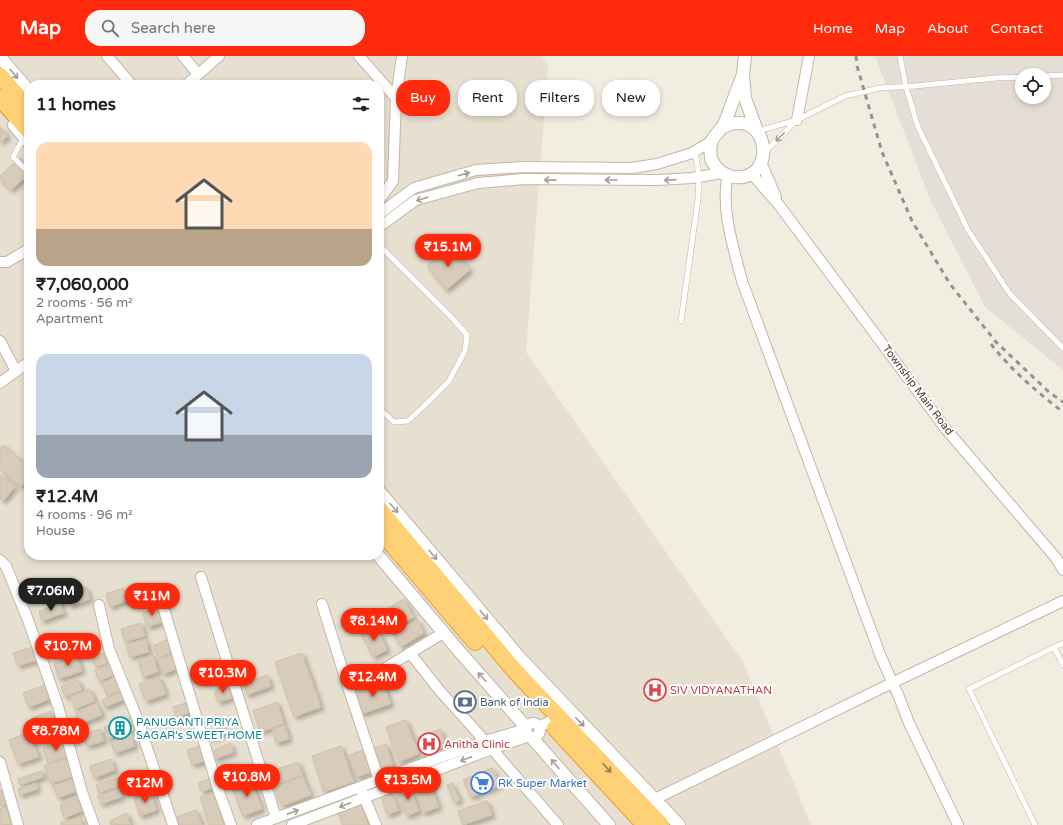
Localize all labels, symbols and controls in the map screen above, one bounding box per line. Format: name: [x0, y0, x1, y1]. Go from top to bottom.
search box: [85, 10, 365, 46]
text: Map: [20, 17, 61, 39]
icon: search: [99, 17, 121, 39]
text: Search here: [131, 19, 215, 37]
text: Home: [813, 20, 853, 37]
text: Map: [875, 20, 905, 37]
text: About: [927, 20, 969, 37]
text: Contact: [991, 20, 1043, 37]
map controls: [1015, 68, 1051, 104]
button: locate: [1015, 68, 1051, 104]
one-way arrow: [10, 69, 19, 79]
chip: Buy: [396, 80, 450, 116]
chip: Rent: [458, 80, 517, 116]
chip: Filters: [525, 80, 594, 116]
chip: New: [602, 80, 660, 116]
icon: filters: [350, 93, 372, 115]
text: 11 homes: [36, 94, 116, 115]
one-way arrow: [776, 132, 785, 142]
icon: home: [168, 168, 240, 240]
one-way arrow: [457, 170, 470, 177]
one-way arrow: [544, 176, 557, 184]
one-way arrow: [605, 176, 618, 184]
one-way arrow: [664, 176, 677, 183]
one-way arrow: [416, 196, 429, 203]
pin: ₹15.1M: [415, 234, 481, 268]
text: ₹15.1M: [424, 239, 472, 255]
text: ₹7,060,000: [36, 274, 129, 295]
text: 2 rooms · 56 m²: [36, 295, 133, 311]
text: Apartment: [36, 311, 103, 327]
street label: Township Main Road: [880, 342, 956, 438]
icon: home: [168, 380, 240, 452]
text: ₹12.4M: [36, 486, 98, 507]
one-way arrow: [389, 503, 398, 513]
text: 4 rooms · 96 m²: [36, 507, 133, 523]
text: House: [36, 523, 75, 539]
one-way arrow: [429, 549, 438, 560]
pin: ₹7.06M: [18, 578, 84, 612]
text: ₹7.06M: [27, 583, 75, 599]
pin: ₹11M: [128, 583, 176, 617]
text: ₹11M: [134, 588, 170, 604]
pin: ₹8.14M: [341, 608, 407, 642]
one-way arrow: [479, 609, 488, 620]
text: ₹8.14M: [350, 613, 398, 629]
pin: ₹10.7M: [35, 633, 101, 667]
text: ₹10.7M: [44, 638, 92, 654]
pin: ₹10.3M: [190, 660, 256, 694]
pin: ₹12.4M: [340, 664, 406, 698]
text: ₹10.3M: [199, 665, 247, 681]
text: ₹12.4M: [349, 669, 397, 685]
one-way arrow: [477, 672, 487, 682]
hospital icon: SIV VIDYANATHAN: [642, 677, 668, 703]
place label: SIV VIDYANATHAN: [670, 684, 772, 697]
bank icon: Bank of India: [452, 689, 478, 715]
place label: Bank of India: [480, 696, 549, 709]
building icon: PANUGANTI PRIYA SAGAR's SWEET HOME: [107, 715, 133, 741]
place label: PANUGANTI PRIYA SAGAR's SWEET HOME: [136, 716, 262, 742]
one-way arrow: [575, 717, 585, 727]
pin: ₹8.78M: [23, 718, 89, 752]
text: ₹8.78M: [32, 723, 80, 739]
hospital icon: Anitha Clinic: [416, 731, 442, 757]
place label: Anitha Clinic: [444, 738, 510, 751]
one-way arrow: [461, 755, 473, 763]
one-way arrow: [551, 759, 560, 770]
one-way arrow: [603, 763, 612, 773]
pin: ₹10.8M: [214, 764, 280, 798]
pin: ₹13.5M: [375, 767, 441, 801]
text: ₹10.8M: [223, 769, 271, 785]
pin: ₹12M: [121, 770, 169, 804]
supermarket icon: RK Super Market: [469, 770, 495, 796]
text: ₹13.5M: [384, 772, 432, 788]
text: ₹12M: [127, 775, 163, 791]
place label: RK Super Market: [498, 777, 587, 790]
one-way arrow: [339, 802, 351, 810]
one-way arrow: [287, 807, 299, 815]

